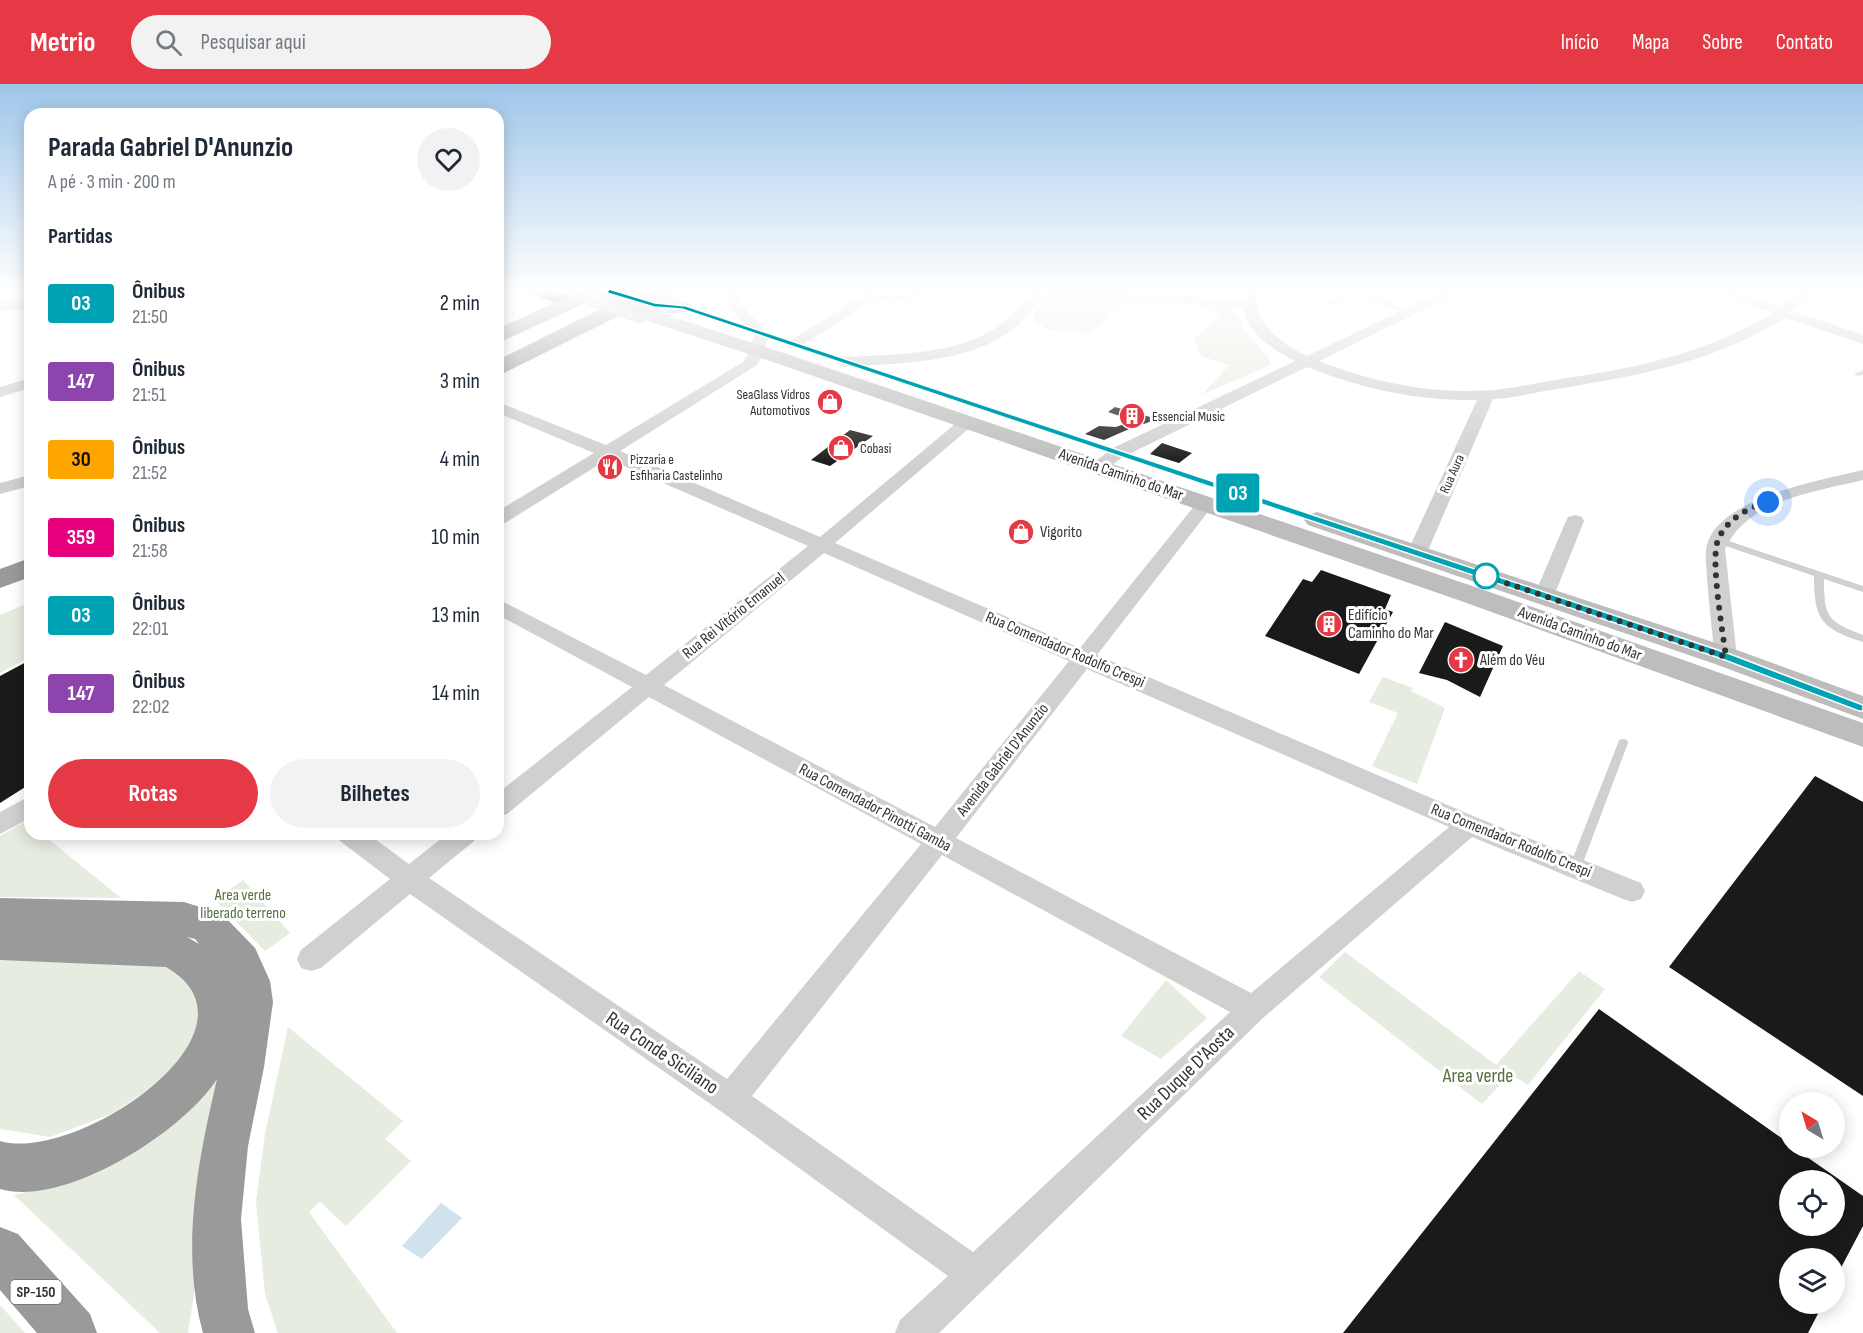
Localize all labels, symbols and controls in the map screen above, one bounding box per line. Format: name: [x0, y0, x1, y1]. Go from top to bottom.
search box: [131, 15, 551, 69]
text: Metrio: [30, 26, 95, 59]
icon: search: [152, 26, 185, 59]
text: Pesquisar aqui: [200, 29, 306, 56]
text: Início: [1561, 30, 1599, 55]
text: Mapa: [1632, 30, 1669, 55]
text: Sobre: [1702, 30, 1743, 55]
text: Contato: [1776, 30, 1833, 55]
button: heart: [417, 128, 480, 191]
text: Parada Gabriel D'Anunzio: [48, 131, 293, 164]
text: A pé · 3 min · 200 m: [48, 170, 176, 194]
text: Partidas: [48, 223, 113, 250]
text: Ônibus: [132, 278, 185, 305]
text: 2 min: [440, 290, 480, 317]
text: 03: [71, 291, 91, 316]
text: 21:50: [132, 305, 168, 329]
text: Ônibus: [132, 356, 185, 383]
text: 3 min: [440, 368, 480, 395]
text: 147: [67, 369, 95, 394]
text: 21:51: [132, 383, 166, 407]
place label: SeaGlass Vidros Automotivos: [736, 386, 810, 419]
shop icon: SeaGlass Vidros Automotivos: [815, 387, 845, 417]
building icon: Essencial Music: [1117, 401, 1147, 431]
place label: Essencial Music: [1152, 408, 1225, 425]
shop icon: Cobasi: [826, 433, 856, 463]
text: Ônibus: [132, 434, 185, 461]
place label: Cobasi: [860, 440, 891, 457]
street label: Avenida Caminho do Mar: [1055, 444, 1186, 505]
text: 4 min: [440, 446, 480, 473]
text: 30: [71, 447, 91, 472]
place label: Pizzaria e Esfiharia Castelinho: [630, 451, 723, 484]
restaurant icon: Pizzaria e Esfiharia Castelinho: [595, 452, 625, 482]
street label: Rua Aura: [1436, 452, 1468, 496]
text: 21:52: [132, 461, 167, 485]
line badge: 03: [1211, 474, 1265, 512]
text: 03: [1228, 481, 1248, 506]
your location: [1753, 487, 1783, 517]
text: Ônibus: [132, 512, 185, 539]
shop icon: Vigorito: [1006, 517, 1036, 547]
place label: Vigorito: [1040, 523, 1082, 542]
text: 10 min: [431, 524, 480, 551]
text: 359: [67, 525, 95, 550]
text: 21:58: [132, 539, 168, 563]
unlabelled marker: [1473, 563, 1499, 589]
street label: Rua Rei Vitório Emanuel: [679, 569, 789, 663]
text: Ônibus: [132, 590, 185, 617]
text: 13 min: [432, 602, 480, 629]
street label: Avenida Caminho do Mar: [1515, 602, 1645, 665]
text: 03: [71, 603, 91, 628]
place label: Edifício Caminho do Mar: [1348, 606, 1434, 643]
street label: Rua Comendador Rodolfo Crespi: [982, 608, 1148, 692]
building icon: Edifício Caminho do Mar: [1314, 609, 1344, 639]
text: 22:01: [132, 617, 168, 641]
church icon: Além do Véu: [1446, 645, 1476, 675]
place label: Além do Véu: [1479, 651, 1545, 670]
text: Ônibus: [132, 668, 185, 695]
text: 14 min: [432, 680, 480, 707]
text: 147: [67, 681, 95, 706]
text: 22:02: [132, 695, 169, 719]
street label: Avenida Gabriel D'Anunzio: [952, 700, 1053, 821]
button: Rotas: [48, 759, 258, 828]
button: Bilhetes: [270, 759, 480, 828]
street label: Rua Comendador Pinotti Gamba: [796, 760, 954, 856]
street label: Rua Comendador Rodolfo Crespi: [1428, 800, 1594, 882]
park label: Area verde liberado terreno: [200, 886, 286, 923]
street label: Rua Conde Siciliano: [601, 1006, 723, 1100]
street label: Rua Duque D'Aosta: [1132, 1021, 1240, 1125]
park label: Area verde: [1442, 1064, 1513, 1088]
north arrow: [1779, 1092, 1845, 1158]
map controls: [1779, 1092, 1845, 1314]
button: locate: [1779, 1170, 1845, 1236]
button: layers: [1779, 1248, 1845, 1314]
road number: SP-150: [10, 1280, 62, 1304]

